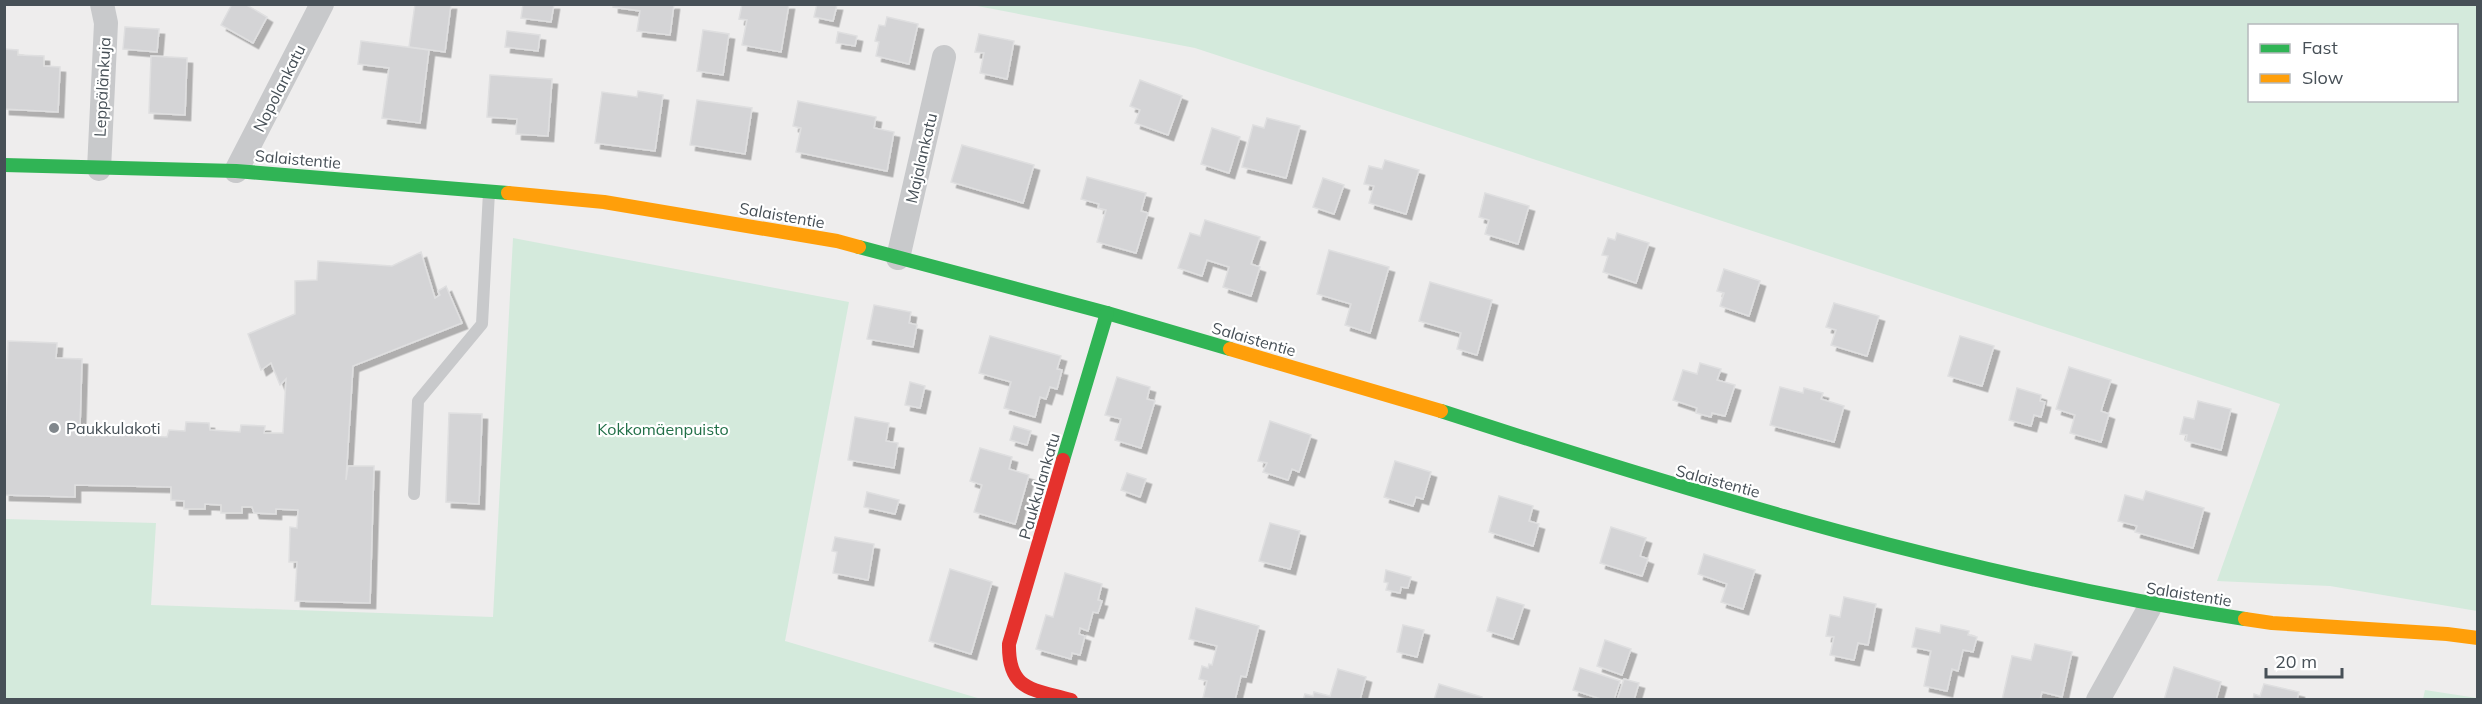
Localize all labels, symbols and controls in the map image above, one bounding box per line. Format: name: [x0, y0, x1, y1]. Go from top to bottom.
legend: [2248, 24, 2458, 102]
text: Fast: [2302, 36, 2338, 59]
street label: Leppälänkuja: [89, 37, 115, 137]
street label: Nopolankatu: [248, 41, 310, 135]
text: Slow: [2302, 66, 2344, 89]
street label: Majalankatu: [901, 111, 941, 205]
street label: Salaistentie: [254, 145, 342, 173]
street label: Salaistentie: [738, 198, 826, 232]
street label: Salaistentie: [1210, 317, 1298, 361]
place label: Paukkulakoti: [66, 418, 161, 438]
park label: Kokkomäenpuisto: [597, 419, 729, 439]
marker: Paukkulakoti: [47, 421, 61, 435]
street label: Paukkulankatu: [1014, 430, 1064, 542]
street label: Salaistentie: [1674, 460, 1762, 502]
street label: Salaistentie: [2145, 577, 2233, 611]
scale bar: [2266, 641, 2342, 679]
text: 20 m: [2275, 650, 2317, 673]

